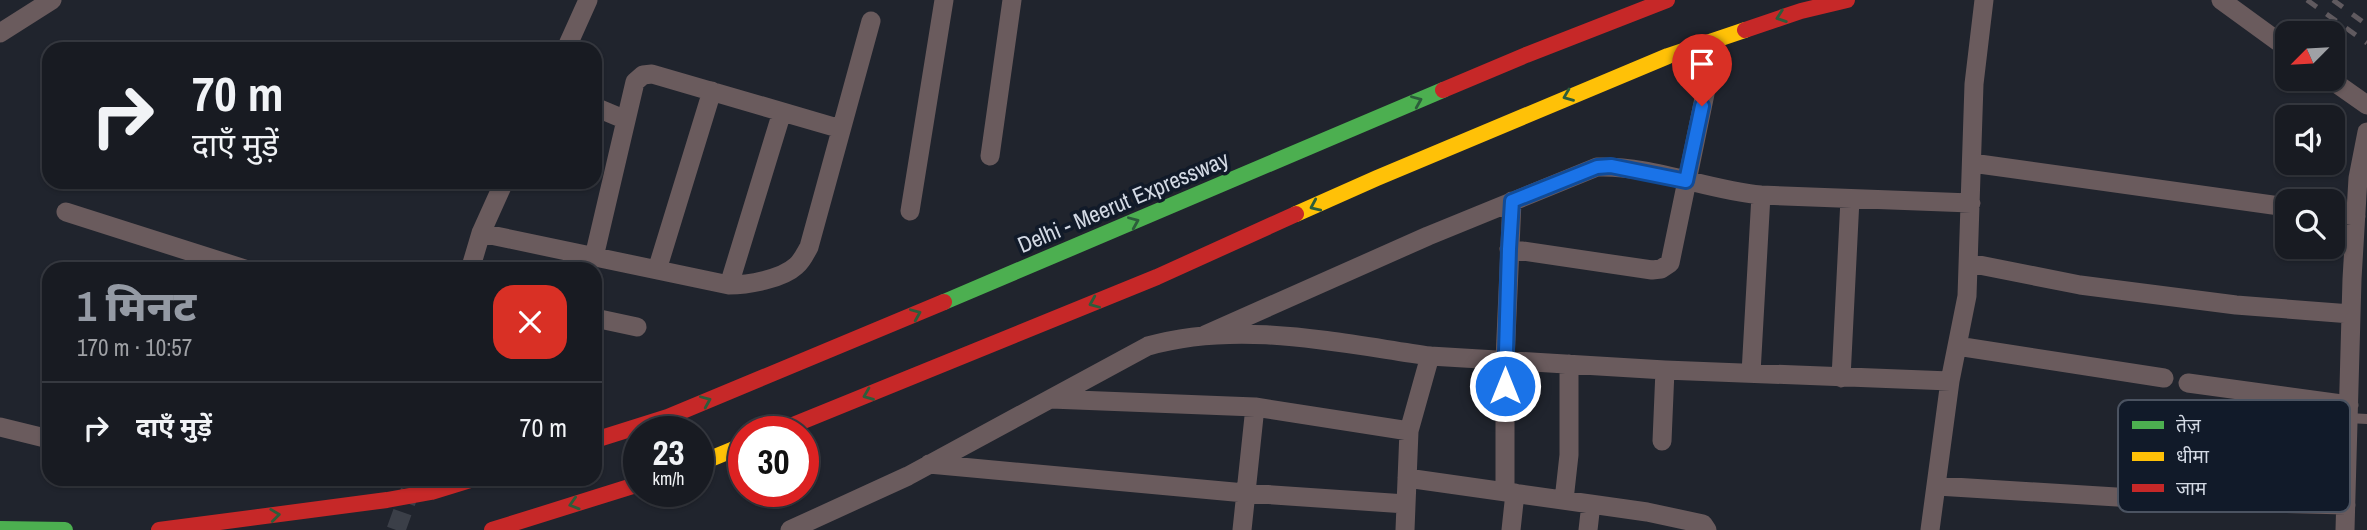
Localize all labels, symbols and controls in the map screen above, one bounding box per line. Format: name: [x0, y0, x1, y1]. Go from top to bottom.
one-way arrow: [1776, 9, 1788, 23]
north arrow: [2275, 21, 2345, 91]
map controls: [2275, 21, 2345, 259]
pin: [1672, 34, 1732, 106]
icon: arrive: [1683, 45, 1721, 83]
text: 70 m: [192, 60, 284, 126]
icon: right: [77, 70, 168, 161]
one-way arrow: [1563, 88, 1575, 102]
one-way arrow: [1410, 95, 1423, 109]
button: sound: [2275, 105, 2345, 175]
text: दाएँ मुड़ें: [192, 123, 279, 166]
street label: Delhi - Meerut Expressway: [1013, 143, 1234, 260]
button: search: [2275, 189, 2345, 259]
one-way arrow: [1309, 198, 1322, 212]
one-way arrow: [1127, 216, 1139, 230]
text: 1 मिनट: [77, 278, 196, 334]
button: close: [493, 285, 567, 359]
one-way arrow: [1089, 295, 1102, 309]
one-way arrow: [909, 308, 921, 322]
text: 170 m · 10:57: [77, 332, 192, 363]
position arrow: [1468, 349, 1542, 423]
one-way arrow: [863, 387, 876, 401]
one-way arrow: [698, 395, 711, 409]
legend: [2118, 400, 2350, 512]
icon: right: [77, 409, 115, 447]
text: दाएँ मुड़ें: [136, 409, 212, 444]
text: 70 m: [520, 410, 567, 445]
text: तेज़: [2176, 412, 2202, 438]
speed limit sign: 30: [728, 416, 819, 507]
text: 23: [653, 429, 684, 476]
text: धीमा: [2176, 443, 2210, 469]
text: km/h: [653, 466, 685, 491]
text: जाम: [2176, 475, 2207, 501]
one-way arrow: [568, 496, 580, 511]
one-way arrow: [270, 507, 281, 522]

